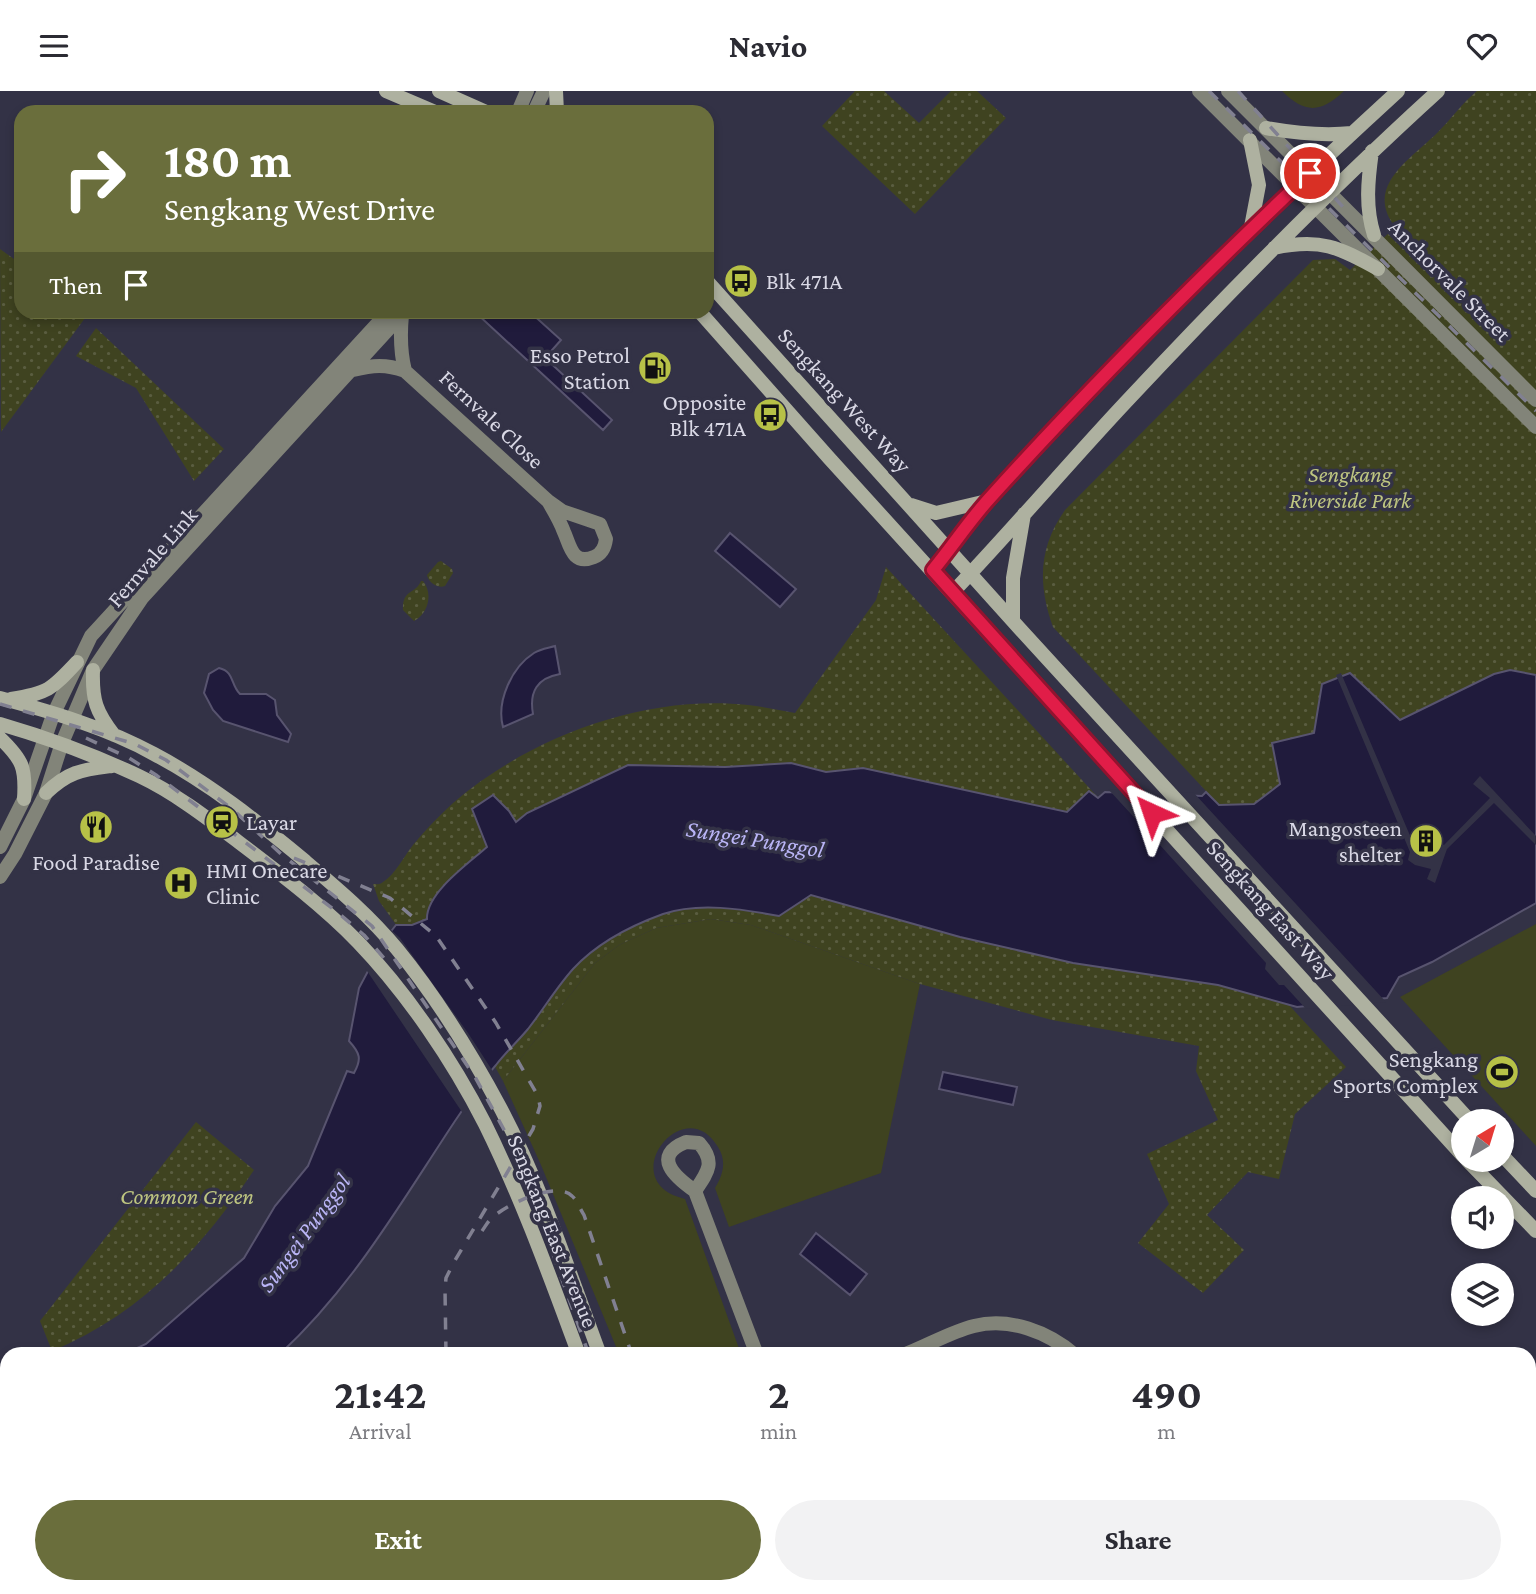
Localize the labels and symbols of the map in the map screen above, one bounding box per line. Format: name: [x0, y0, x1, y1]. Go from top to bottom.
pin: [1280, 143, 1340, 203]
street label: Anchorvale Street: [1383, 213, 1517, 347]
bus stop icon: Blk 471A: [722, 262, 760, 300]
place label: Blk 471A: [766, 268, 843, 294]
street label: Sengkang West Way: [773, 322, 917, 478]
place label: Esso Petrol Station: [530, 342, 630, 394]
fuel station icon: Esso Petrol Station: [636, 349, 674, 387]
street label: Fernvale Close: [434, 364, 550, 474]
place label: Opposite Blk 471A: [662, 389, 747, 441]
bus stop icon: Opposite Blk 471A: [751, 396, 789, 434]
park label: Sengkang Riverside Park: [1289, 461, 1412, 513]
street label: Fernvale Link: [102, 502, 202, 612]
position arrow: [1115, 776, 1189, 850]
station icon: Layar: [203, 803, 241, 841]
restaurant icon: Food Paradise: [77, 808, 115, 846]
place label: Layar: [246, 809, 297, 835]
water label: Sungei Punggol: [684, 814, 827, 863]
place label: Mangosteen shelter: [1288, 815, 1402, 867]
building icon: Mangosteen shelter: [1407, 822, 1445, 860]
street label: Sengkang East Way: [1201, 835, 1341, 985]
place label: Food Paradise: [32, 849, 160, 875]
place label: HMI Onecare Clinic: [206, 857, 327, 909]
hospital icon: HMI Onecare Clinic: [162, 864, 200, 902]
place label: Sengkang Sports Complex: [1333, 1046, 1478, 1098]
sports icon: Sengkang Sports Complex: [1483, 1053, 1521, 1091]
north arrow: [1451, 1109, 1514, 1173]
street label: Sengkang East Avenue: [502, 1131, 604, 1331]
water label: Sungei Punggol: [252, 1167, 356, 1297]
park label: Common Green: [120, 1183, 254, 1209]

